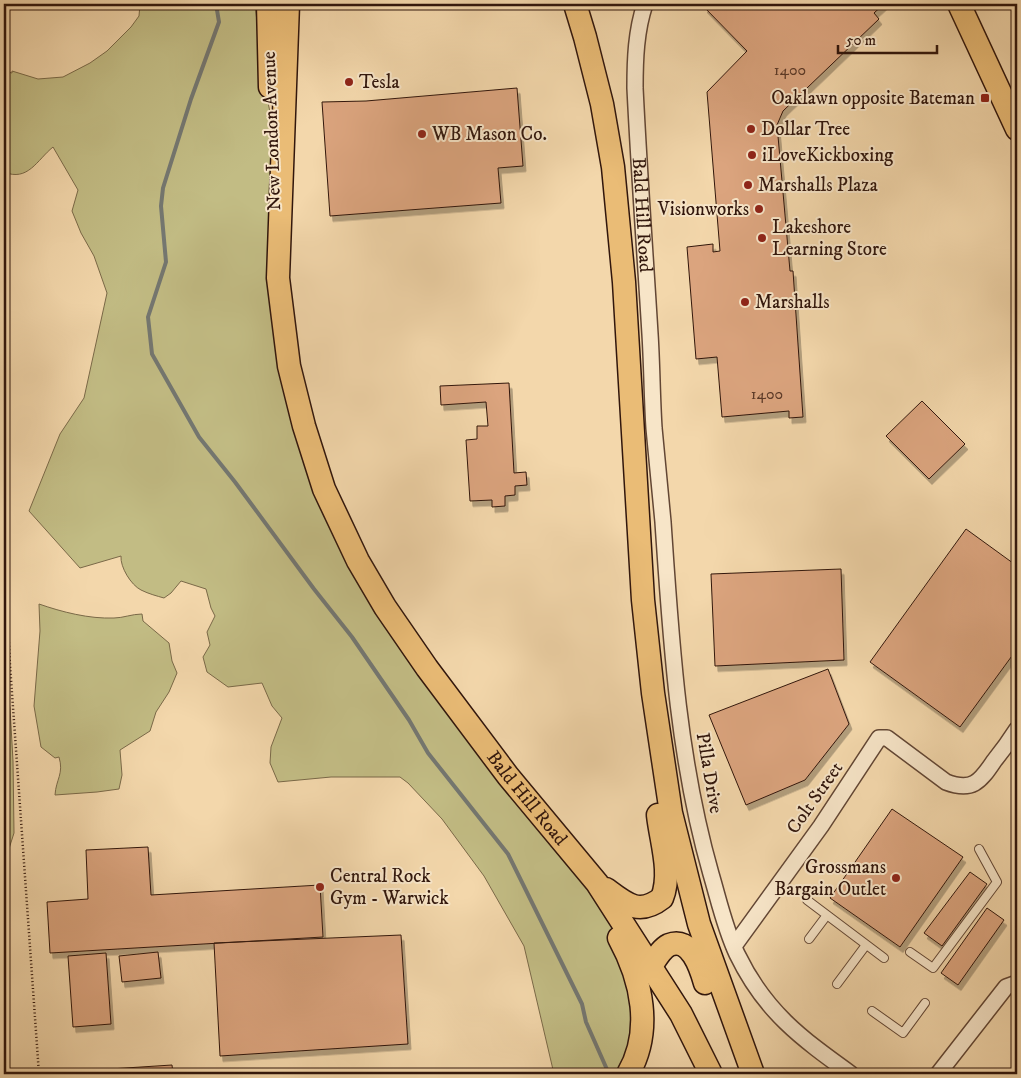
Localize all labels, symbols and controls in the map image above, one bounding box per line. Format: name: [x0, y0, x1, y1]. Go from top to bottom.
scale bar: [838, 22, 937, 54]
text: 50 m: [846, 31, 876, 50]
street label: New London Avenue: [258, 51, 286, 211]
house number: 1400: [774, 60, 806, 80]
place label: Tesla: [359, 71, 399, 94]
marker: Tesla: [343, 76, 355, 88]
place label: Oaklawn opposite Bateman: [771, 87, 975, 110]
marker: Oaklawn opposite Bateman: [979, 92, 991, 104]
place label: Dollar Tree: [761, 118, 850, 141]
place label: WB Mason Co.: [431, 123, 547, 146]
marker: Dollar Tree: [745, 123, 757, 135]
marker: WB Mason Co.: [416, 128, 428, 140]
place label: iLoveKickboxing: [762, 144, 894, 167]
marker: iLoveKickboxing: [746, 149, 758, 161]
street label: Bald Hill Road: [627, 157, 658, 274]
place label: Marshalls Plaza: [758, 174, 878, 197]
marker: Marshalls Plaza: [742, 179, 754, 191]
place label: Visionworks: [657, 198, 749, 221]
marker: Visionworks: [753, 203, 765, 215]
place label: Lakeshore Learning Store: [772, 216, 887, 261]
marker: Lakeshore Learning Store: [756, 232, 768, 244]
place label: Marshalls: [755, 291, 830, 314]
marker: Marshalls: [739, 296, 751, 308]
house number: 1400: [751, 384, 783, 404]
street label: Pilla Drive: [691, 731, 727, 815]
street label: Bald Hill Road: [482, 746, 573, 850]
street label: Colt Street: [782, 758, 848, 838]
place label: Grossmans Bargain Outlet: [774, 856, 886, 901]
place label: Central Rock Gym - Warwick: [330, 865, 449, 910]
marker: Grossmans Bargain Outlet: [890, 872, 902, 884]
marker: Central Rock Gym - Warwick: [314, 881, 326, 893]

